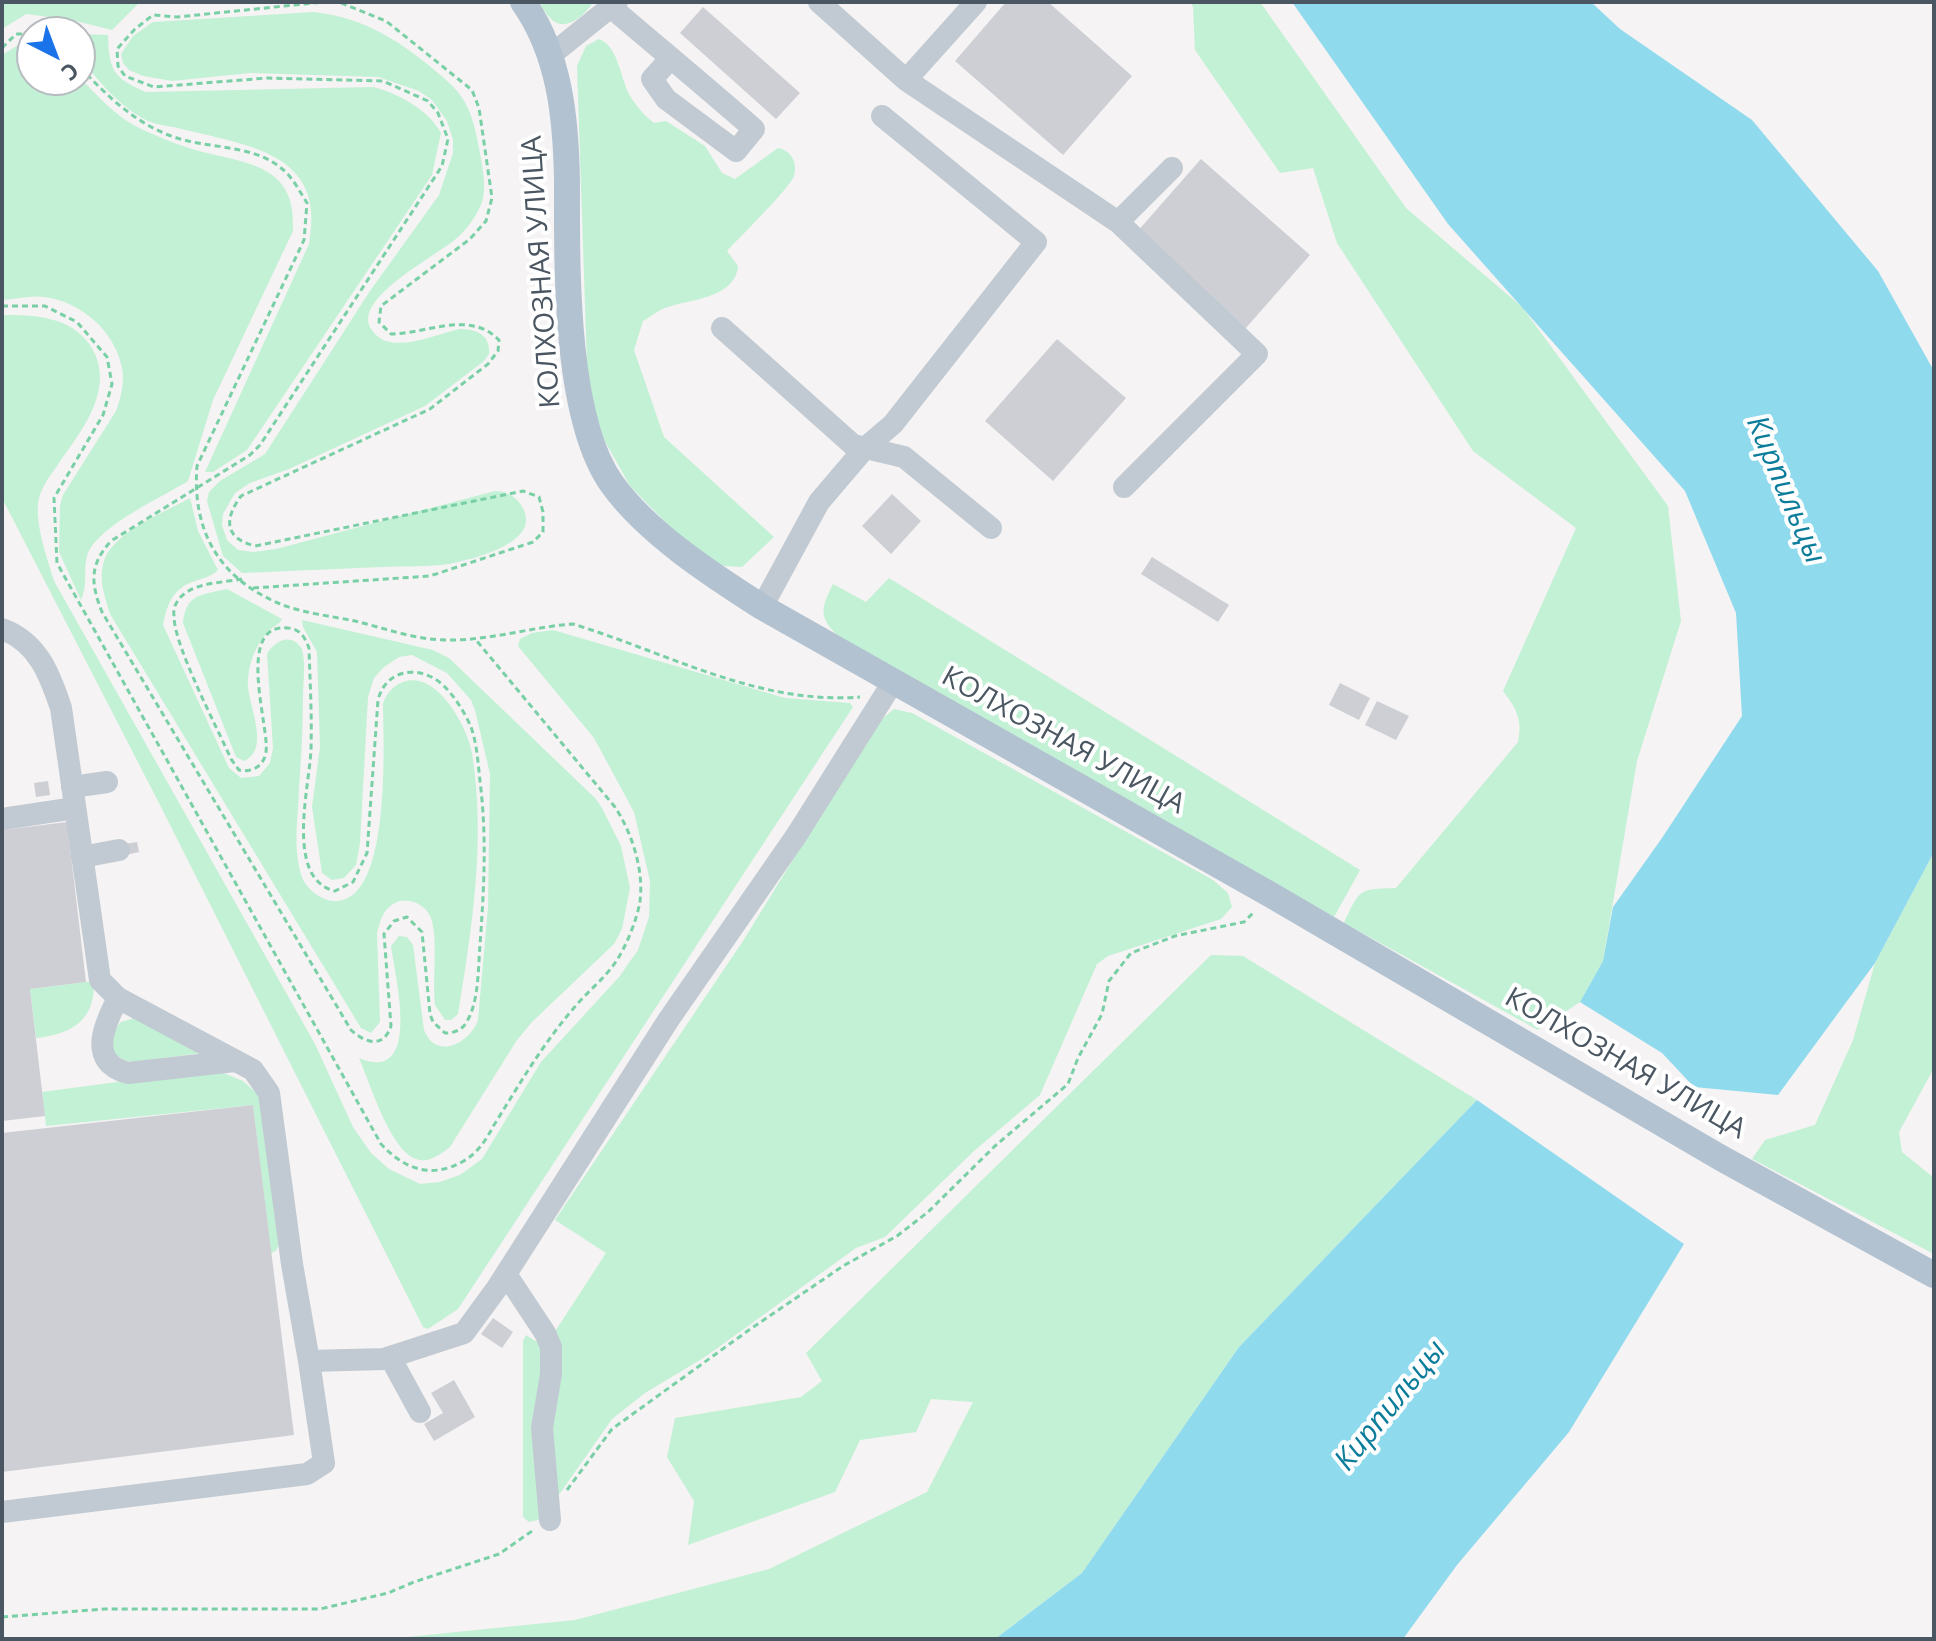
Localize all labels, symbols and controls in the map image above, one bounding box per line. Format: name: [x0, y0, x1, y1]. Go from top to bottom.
north arrow: [16, 16, 96, 96]
text: С: [55, 57, 86, 88]
street label: КОЛХОЗНАЯ УЛИЦА: [516, 135, 568, 409]
water label: Кирпильцы: [1738, 411, 1832, 569]
street label: КОЛХОЗНАЯ УЛИЦА: [936, 660, 1190, 822]
street label: КОЛХОЗНАЯ УЛИЦА: [1498, 981, 1752, 1147]
water label: Кирпильцы: [1328, 1334, 1454, 1478]

